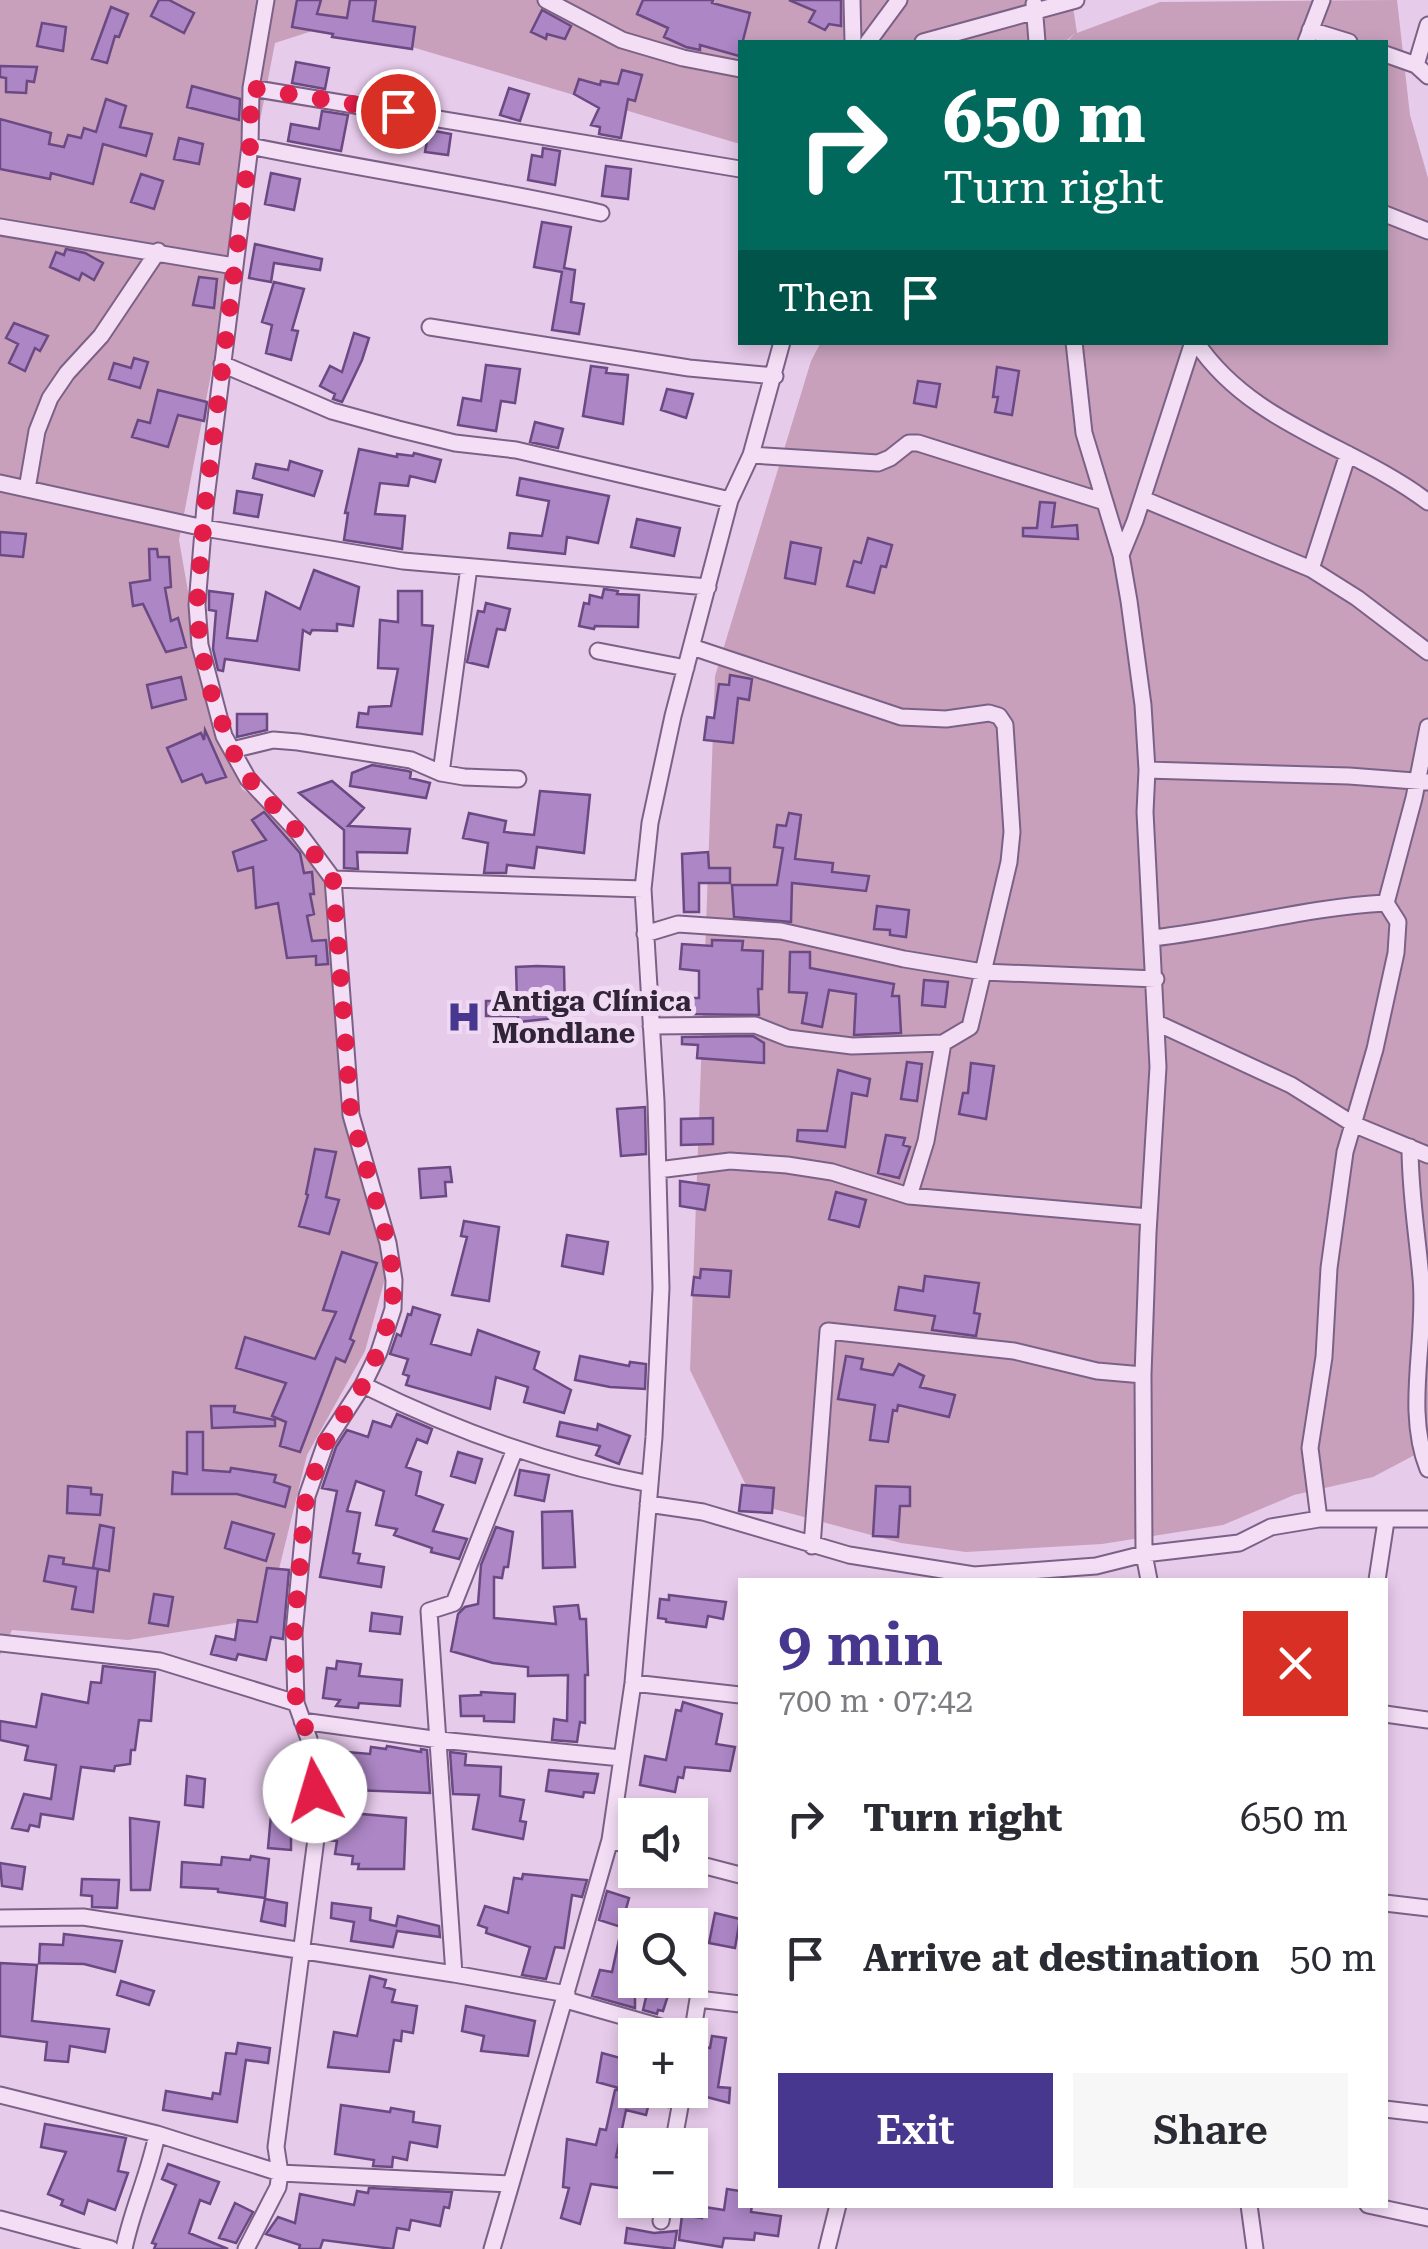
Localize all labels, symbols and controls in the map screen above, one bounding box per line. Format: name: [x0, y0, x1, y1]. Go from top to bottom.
pin: [356, 69, 441, 154]
text: 650 m: [943, 77, 1146, 159]
icon: right: [778, 80, 908, 210]
icon: arrive: [371, 84, 426, 139]
text: Turn right: [943, 161, 1164, 214]
icon: arrive: [893, 270, 948, 325]
text: Then: [778, 276, 873, 320]
place label: Antiga Clínica Mondlane: [492, 985, 692, 1050]
hospital icon: Antiga Clínica Mondlane: [445, 998, 483, 1036]
text: 9 min: [778, 1609, 943, 1680]
button: close: [1243, 1611, 1348, 1716]
text: 700 m · 07:42: [778, 1682, 973, 1720]
position arrow: [263, 1739, 367, 1843]
icon: right: [778, 1791, 833, 1846]
text: Turn right: [863, 1796, 1062, 1840]
text: 650 m: [1240, 1796, 1348, 1840]
map controls: [618, 1798, 708, 2218]
button: sound: [618, 1798, 708, 1888]
button: search: [618, 1908, 708, 1998]
icon: arrive: [778, 1931, 833, 1986]
text: Arrive at destination: [863, 1936, 1259, 1980]
text: 50 m: [1289, 1936, 1376, 1980]
button: +: [618, 2018, 708, 2108]
button: Exit: [778, 2073, 1053, 2188]
button: Share: [1073, 2073, 1348, 2188]
button: −: [618, 2128, 708, 2218]

